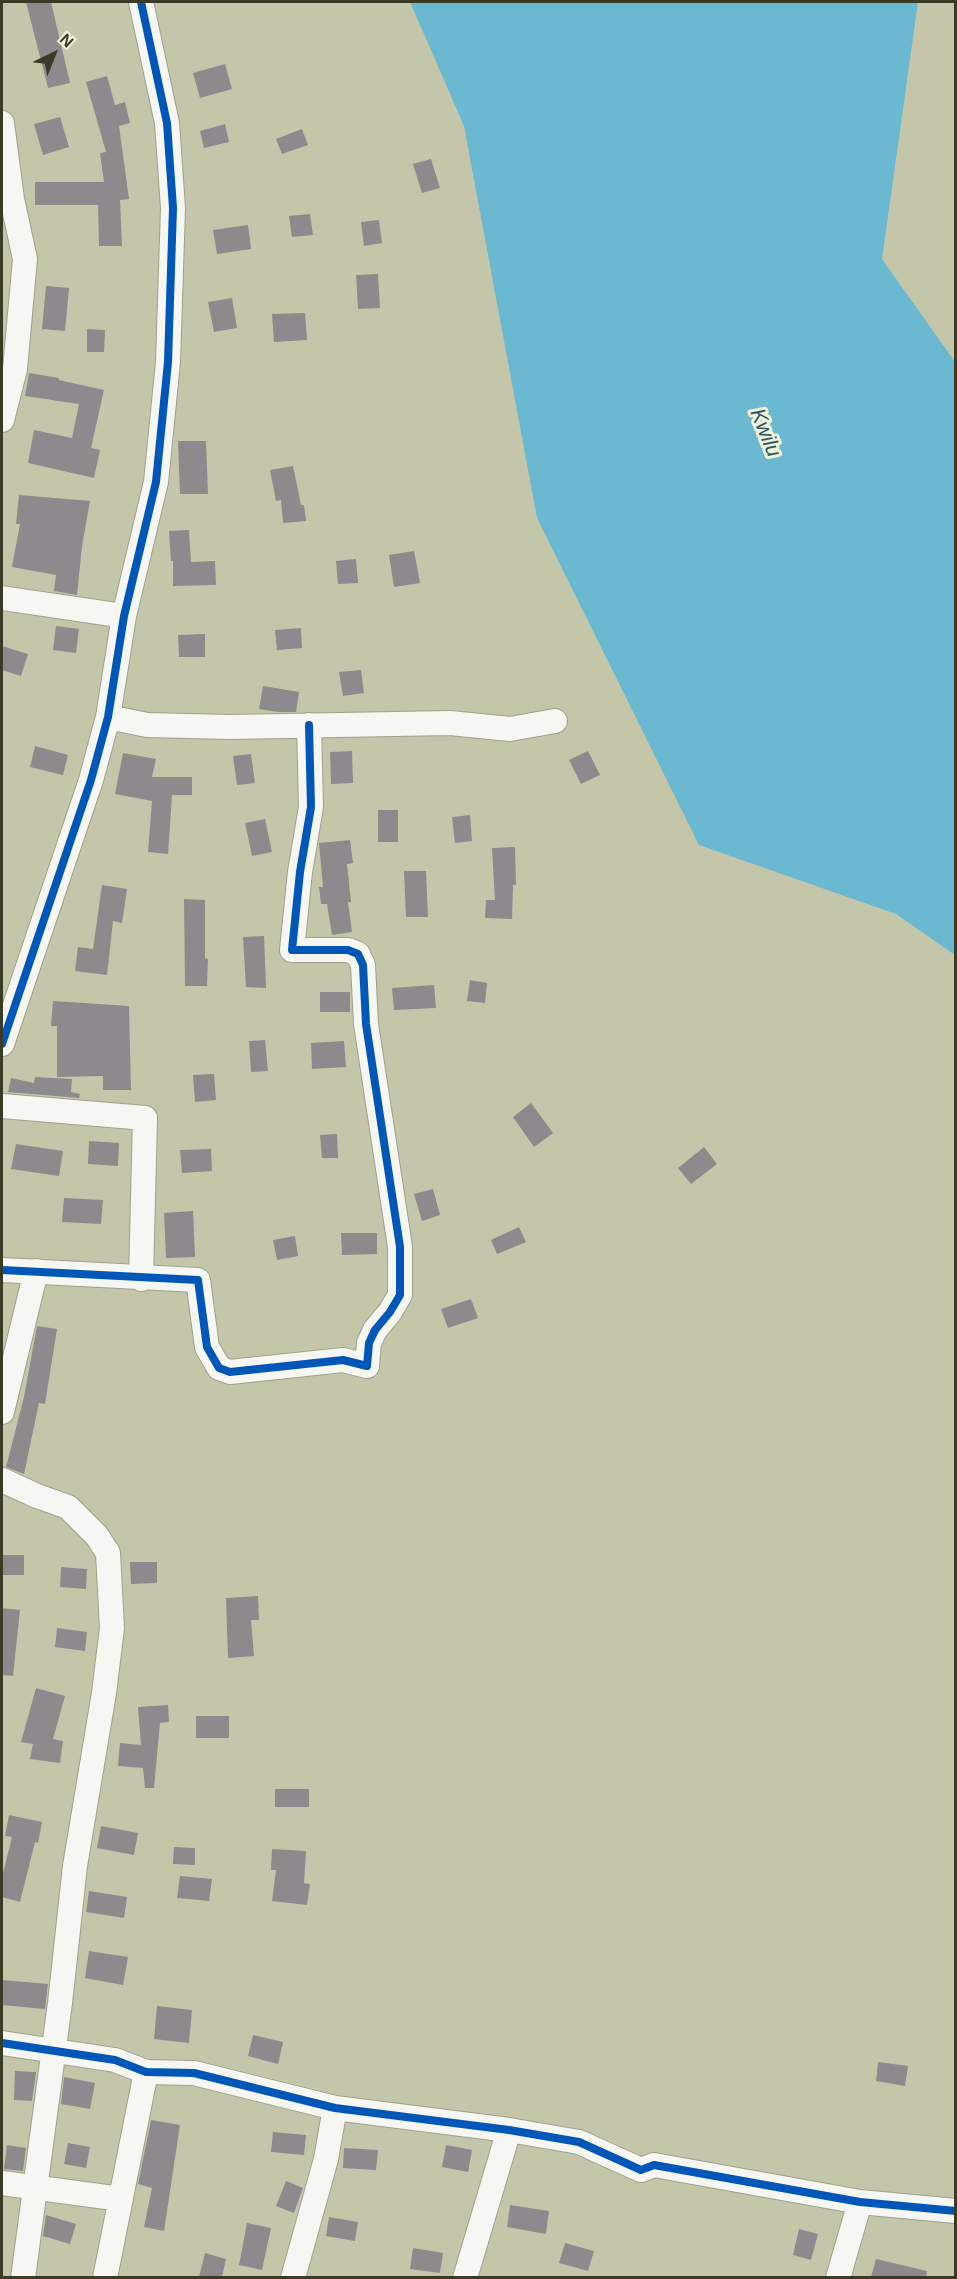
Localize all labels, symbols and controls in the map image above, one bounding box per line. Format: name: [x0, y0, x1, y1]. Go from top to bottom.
north arrow: [24, 24, 84, 84]
text: N: [57, 30, 77, 51]
water label: Kwilu: [744, 405, 786, 461]

